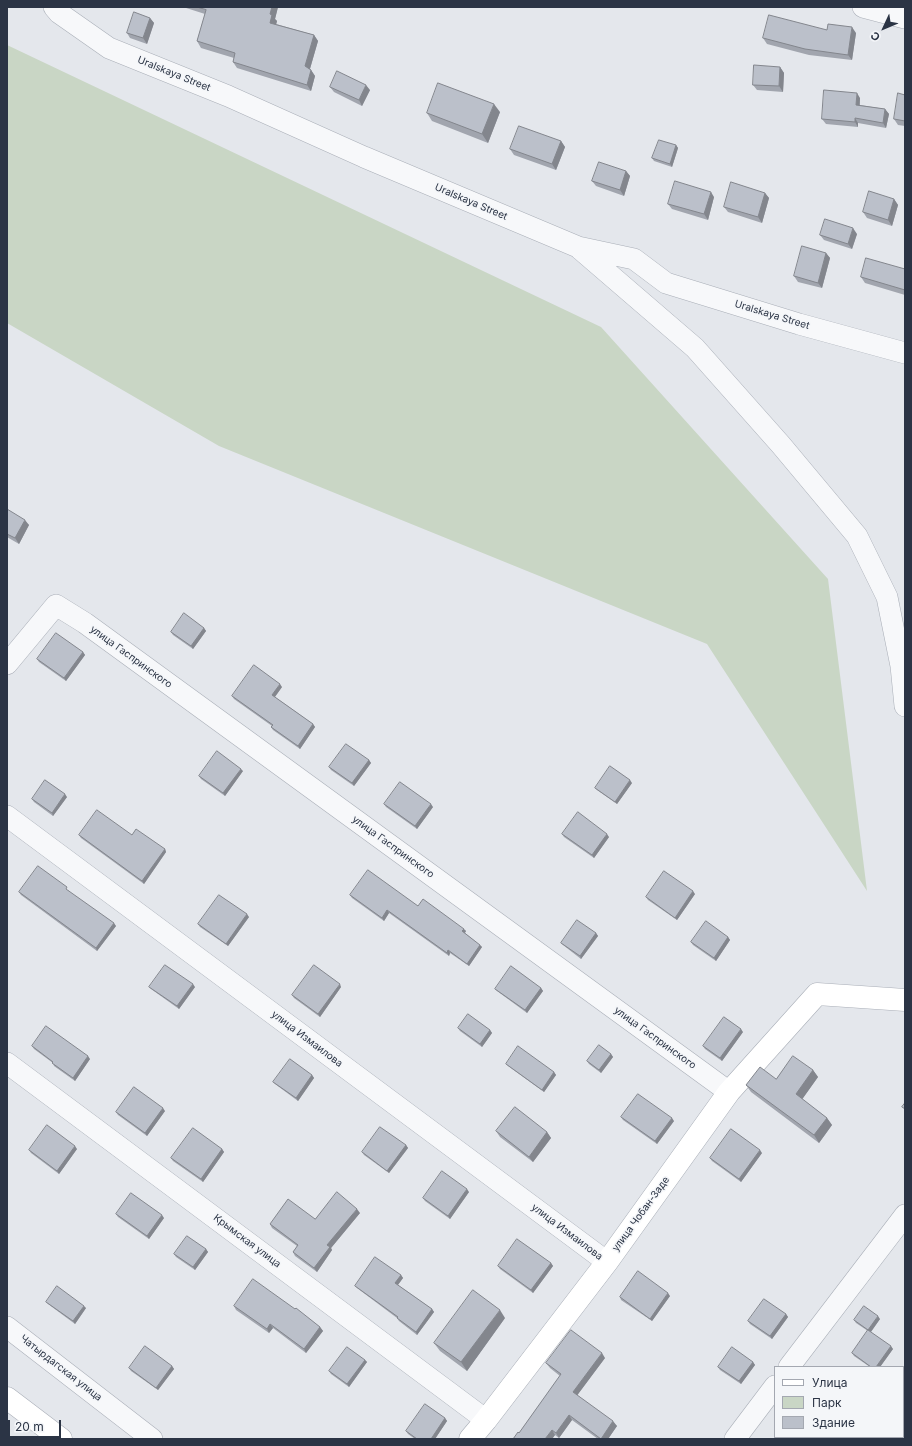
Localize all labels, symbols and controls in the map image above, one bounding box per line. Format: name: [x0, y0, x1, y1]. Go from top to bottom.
north arrow: [864, 8, 904, 48]
text: С: [868, 29, 883, 44]
street label: Uralskaya Street: [136, 54, 212, 94]
street label: Uralskaya Street: [433, 181, 509, 223]
street label: Uralskaya Street: [733, 298, 811, 332]
street label: улица Гаспринского: [88, 623, 174, 691]
street label: улица Гаспринского: [350, 813, 436, 881]
street label: улица Гаспринского: [612, 1004, 698, 1072]
street label: улица Измаилова: [269, 1008, 345, 1070]
street label: улица Чобан-Заде: [610, 1174, 672, 1254]
street label: улица Измаилова: [529, 1201, 605, 1263]
street label: Крымская улица: [211, 1212, 283, 1270]
street label: Чатырдагская улица: [18, 1332, 104, 1404]
legend: [774, 1366, 904, 1438]
text: Улица: [812, 1375, 847, 1390]
text: Парк: [812, 1395, 842, 1410]
scale bar: [10, 1412, 63, 1438]
text: Здание: [812, 1415, 855, 1430]
text: 20 m: [15, 1419, 44, 1434]

